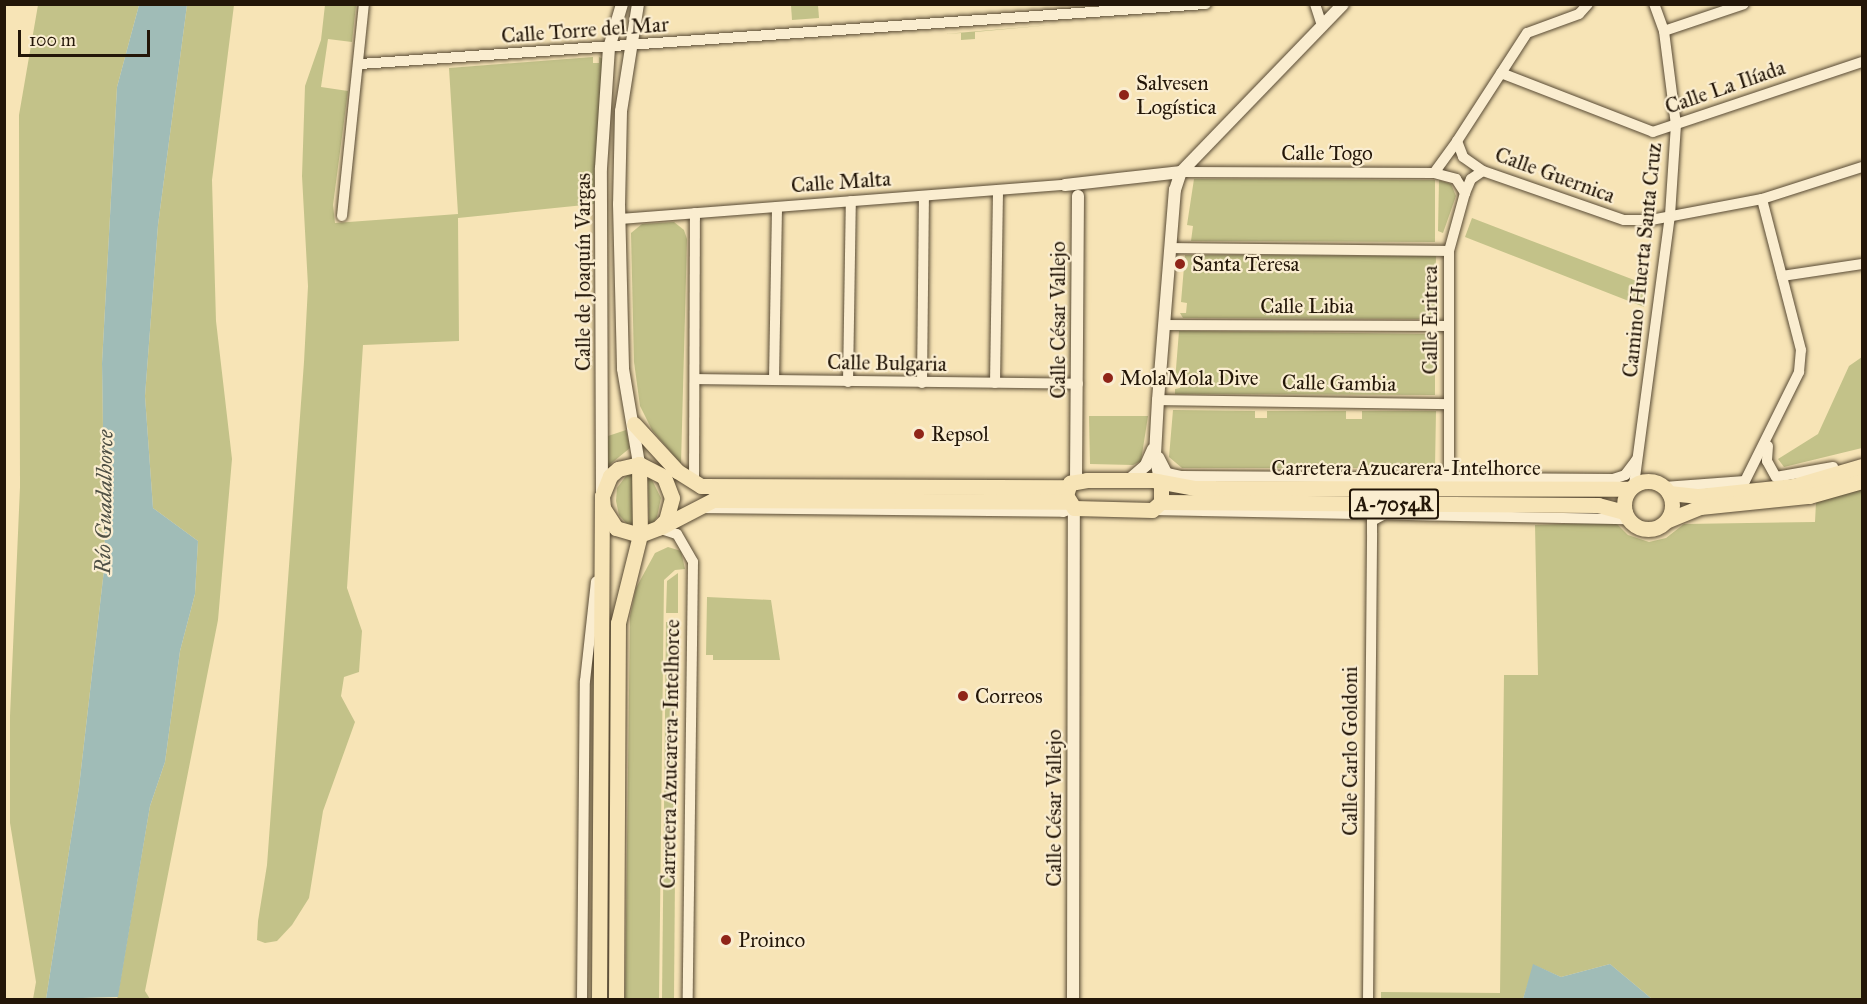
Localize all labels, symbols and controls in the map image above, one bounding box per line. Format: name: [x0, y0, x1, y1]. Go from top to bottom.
street label: Calle Torre del Mar: [500, 12, 670, 48]
scale bar: [21, 18, 153, 56]
text: 100 m: [29, 29, 76, 51]
street label: Calle La Ilíada: [1662, 55, 1788, 119]
place label: Salvesen Logística: [1136, 70, 1216, 120]
marker: Salvesen Logística: [1117, 88, 1131, 102]
street label: Calle Togo: [1281, 140, 1373, 166]
street label: Camino Huerta Santa Cruz: [1617, 141, 1667, 379]
street label: Calle Guernica: [1492, 142, 1618, 208]
street label: Calle Malta: [790, 166, 892, 198]
street label: Calle de Joaquín Vargas: [570, 173, 596, 371]
street label: Calle César Vallejo: [1045, 241, 1071, 399]
place label: Santa Teresa: [1192, 251, 1299, 277]
marker: Santa Teresa: [1173, 257, 1187, 271]
street label: Calle Eritrea: [1417, 265, 1443, 375]
street label: Calle Libia: [1260, 293, 1354, 319]
street label: Calle Bulgaria: [827, 349, 947, 377]
place label: MolaMola Dive: [1120, 365, 1258, 391]
street label: Calle Gambia: [1282, 369, 1396, 397]
marker: MolaMola Dive: [1101, 371, 1115, 385]
place label: Repsol: [931, 421, 989, 447]
marker: Repsol: [912, 427, 926, 441]
water label: Río Guadalhorce: [90, 430, 118, 574]
street label: Carretera Azucarera-Intelhorce: [1271, 455, 1541, 481]
road number: A-7054R: [1349, 487, 1439, 521]
street label: Carretera Azucarera-Intelhorce: [655, 619, 685, 889]
street label: Calle Carlo Goldoni: [1337, 666, 1363, 836]
place label: Correos: [975, 683, 1043, 709]
marker: Correos: [956, 689, 970, 703]
street label: Calle César Vallejo: [1041, 729, 1067, 887]
place label: Proinco: [738, 927, 805, 953]
marker: Proinco: [719, 933, 733, 947]

